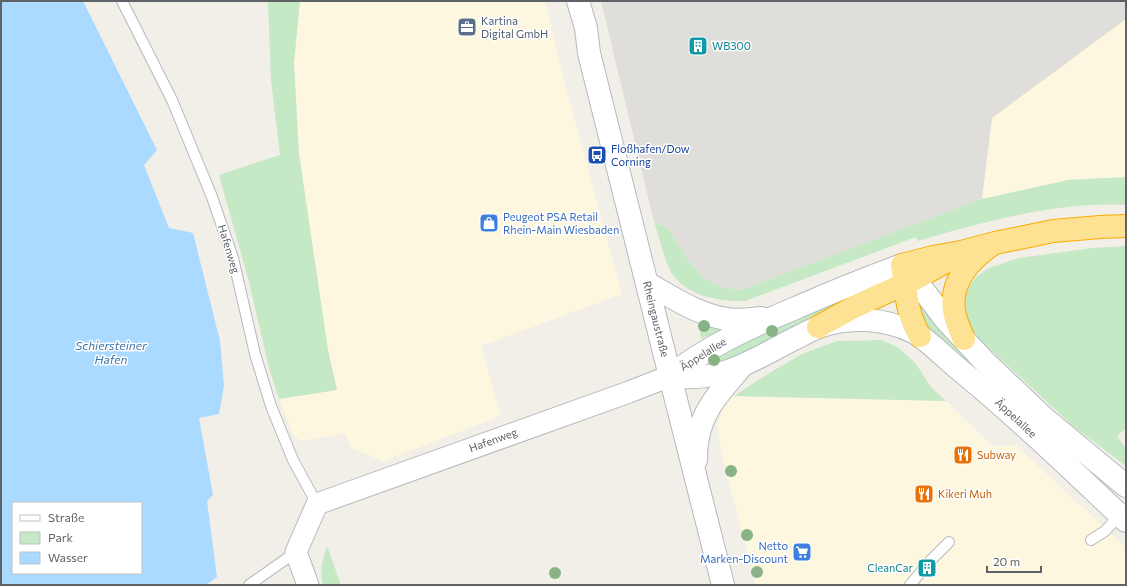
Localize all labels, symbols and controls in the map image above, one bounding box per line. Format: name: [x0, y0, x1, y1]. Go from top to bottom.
place label: Kartina Digital GmbH: [481, 14, 548, 40]
office icon: Kartina Digital GmbH: [456, 16, 478, 38]
building icon: WB300: [687, 35, 709, 57]
place label: WB300: [712, 39, 751, 52]
place label: Floßhafen/Dow Corning: [611, 142, 690, 168]
bus stop icon: Floßhafen/Dow Corning: [586, 144, 608, 166]
place label: Peugeot PSA Retail Rhein-Main Wiesbaden: [503, 210, 619, 236]
shop icon: Peugeot PSA Retail Rhein-Main Wiesbaden: [478, 212, 500, 234]
street label: Hafenweg: [216, 223, 243, 275]
street label: Rheingaustraße: [641, 279, 672, 359]
street label: Äppelallee: [677, 333, 728, 373]
water label: Schiersteiner Hafen: [75, 338, 148, 366]
street label: Äppelallee: [993, 394, 1041, 440]
street label: Hafenweg: [467, 425, 519, 454]
restaurant icon: Subway: [952, 444, 974, 466]
place label: Subway: [977, 448, 1016, 461]
restaurant icon: Kikeri Muh: [913, 483, 935, 505]
place label: Kikeri Muh: [938, 487, 992, 500]
legend: [12, 502, 142, 574]
text: Straße: [48, 510, 84, 524]
text: Park: [48, 530, 74, 544]
place label: Netto Marken-Discount: [700, 539, 788, 565]
supermarket icon: Netto Marken-Discount: [791, 541, 813, 563]
scale bar: [987, 548, 1041, 574]
text: Wasser: [48, 550, 88, 564]
text: 20 m: [993, 554, 1020, 568]
building icon: CleanCar: [916, 557, 938, 579]
place label: CleanCar: [867, 561, 914, 574]

